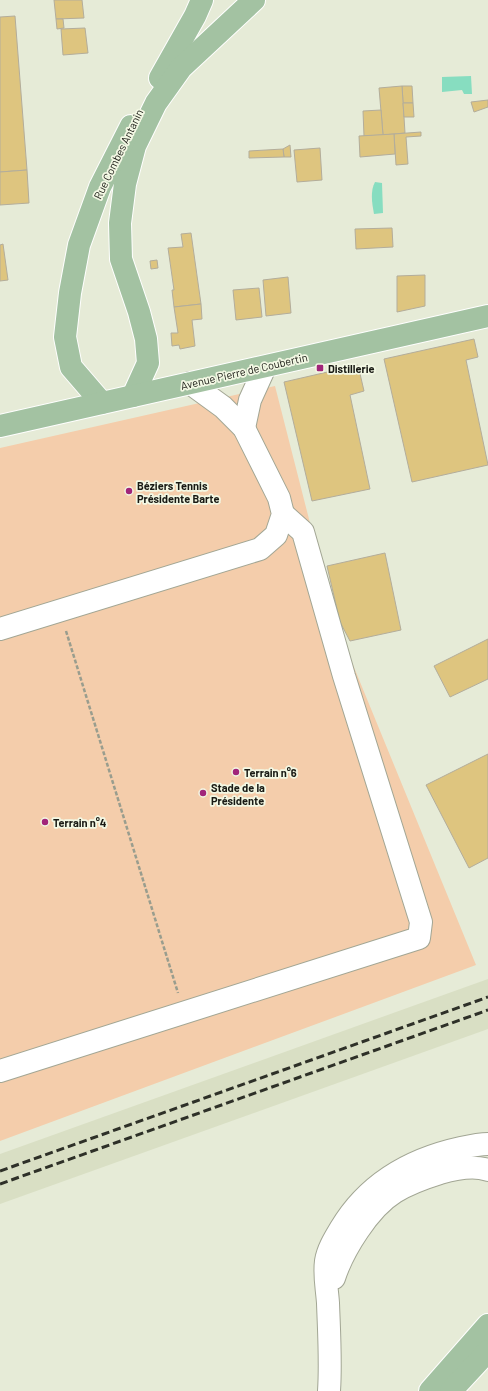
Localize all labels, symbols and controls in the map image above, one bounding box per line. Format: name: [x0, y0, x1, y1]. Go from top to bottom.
street label: Rue Combes Antanin: [91, 107, 145, 201]
street label: Avenue Pierre de Coubertin: [179, 350, 309, 392]
place label: Distillerie: [328, 362, 375, 375]
marker: Distillerie: [315, 363, 325, 373]
place label: Béziers Tennis Présidente Barte: [137, 479, 219, 505]
marker: Béziers Tennis Présidente Barte: [124, 486, 134, 496]
place label: Terrain n°6: [244, 766, 297, 779]
marker: Terrain n°6: [231, 767, 241, 777]
place label: Stade de la Présidente: [211, 781, 265, 807]
marker: Stade de la Présidente: [198, 788, 208, 798]
place label: Terrain n°4: [53, 816, 107, 829]
marker: Terrain n°4: [40, 817, 50, 827]

